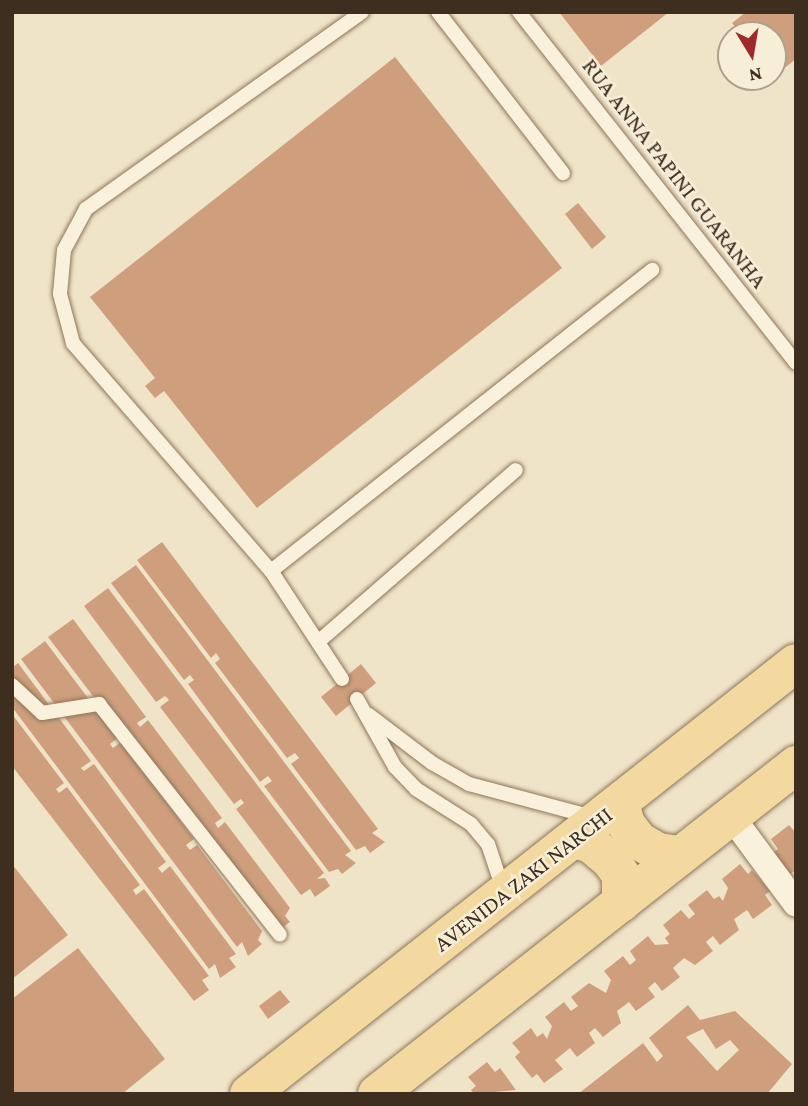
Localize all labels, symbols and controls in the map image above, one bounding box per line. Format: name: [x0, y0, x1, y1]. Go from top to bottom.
north arrow: [717, 21, 787, 91]
street label: RUA ANNA PAPINI GUARANHA: [577, 52, 773, 294]
street label: AVENIDA ZAKI NARCHI: [428, 801, 618, 957]

